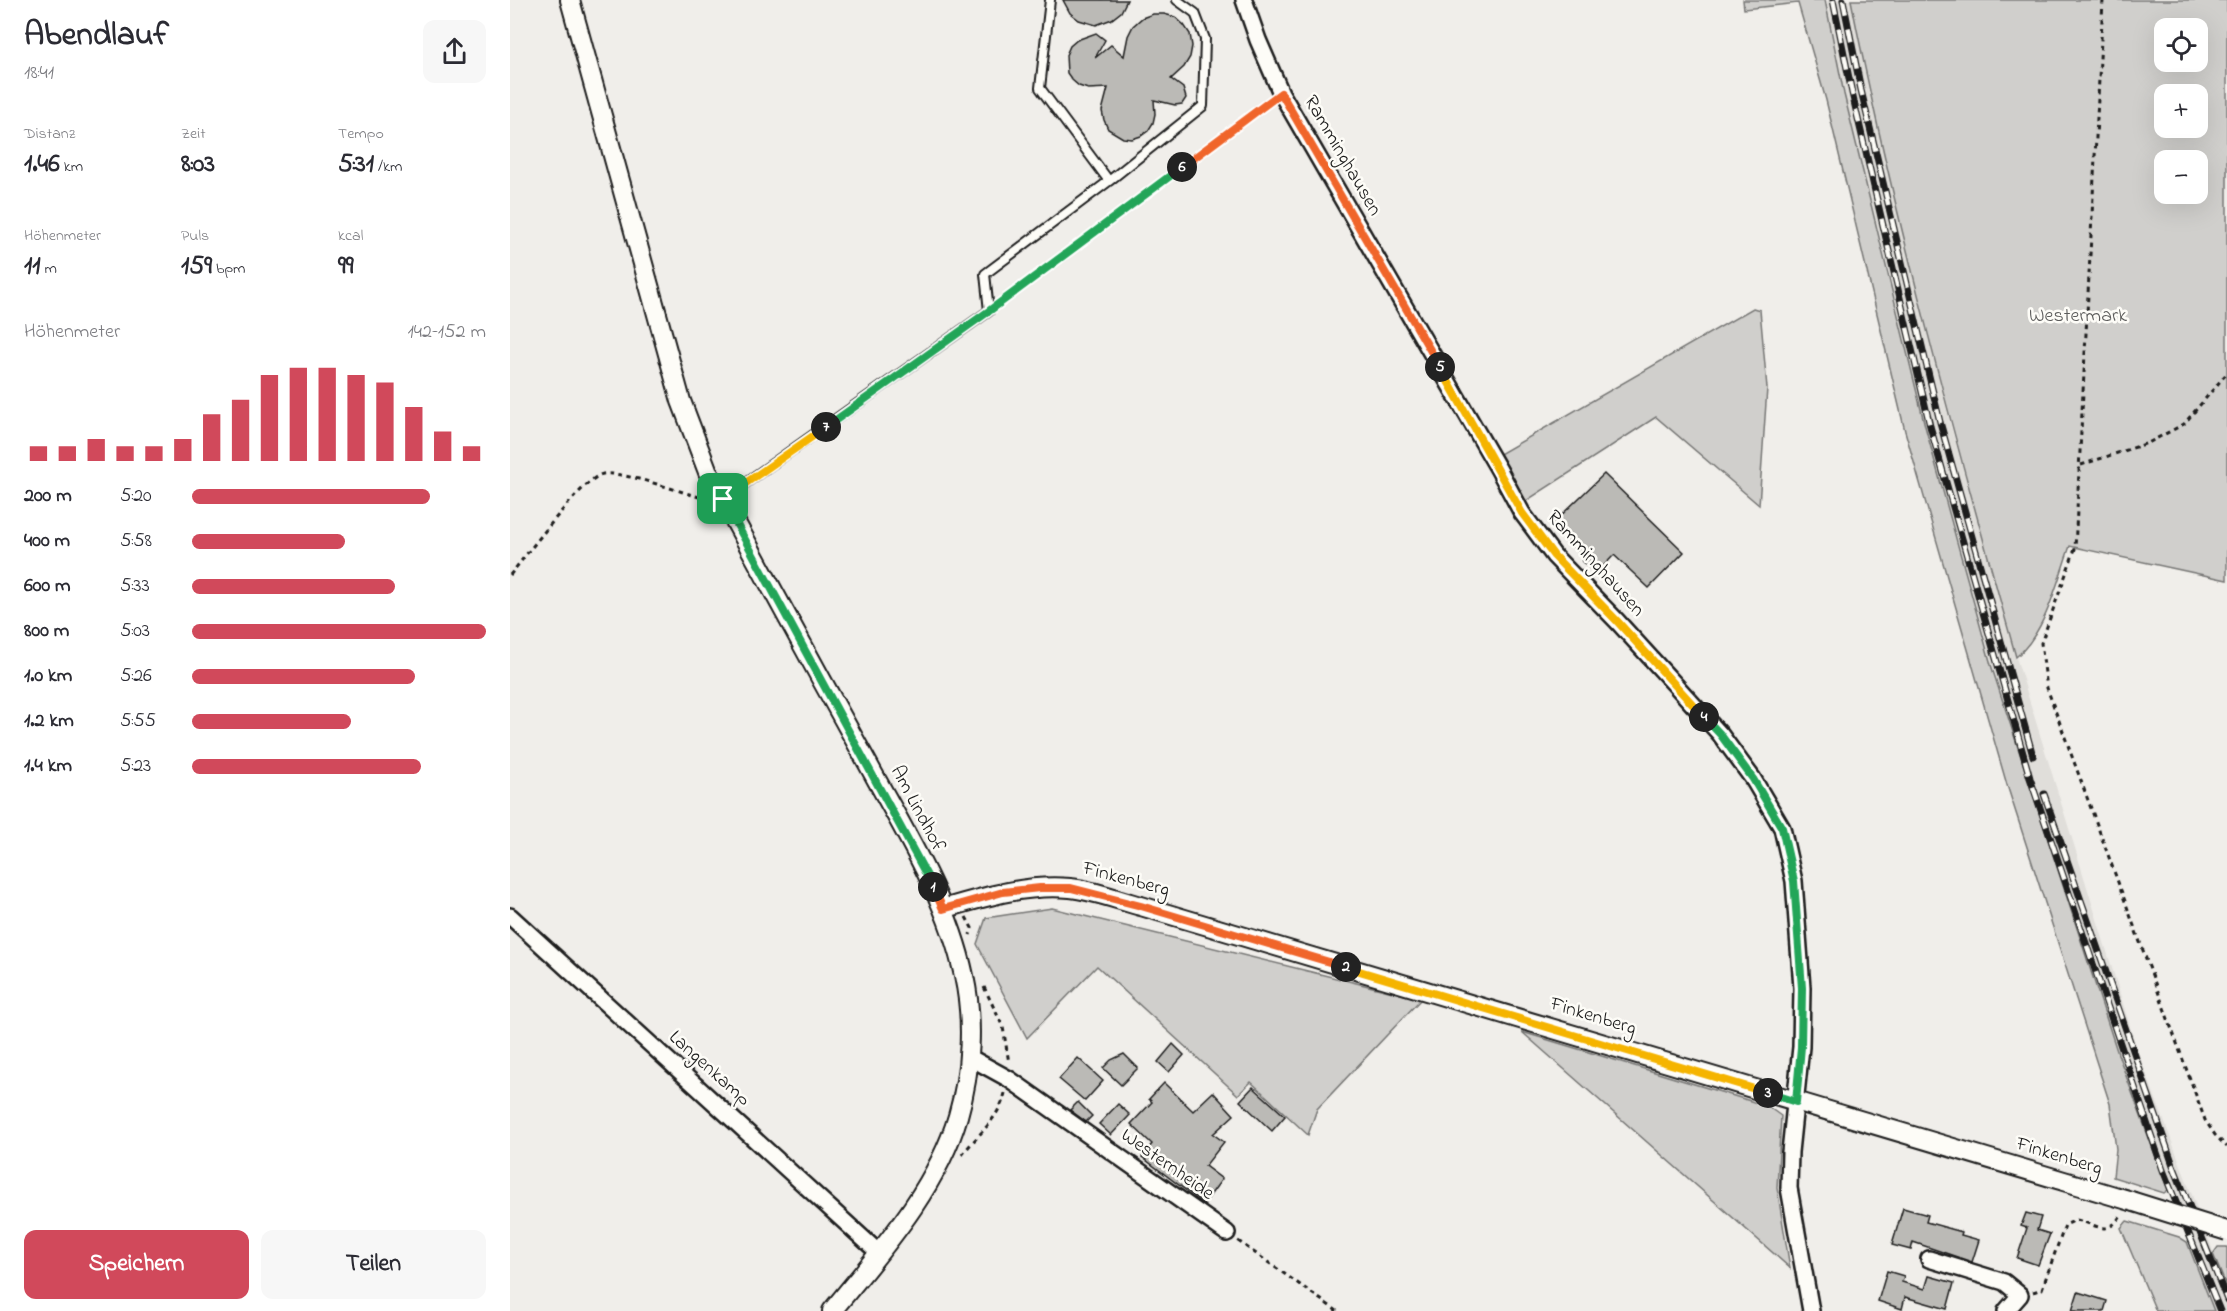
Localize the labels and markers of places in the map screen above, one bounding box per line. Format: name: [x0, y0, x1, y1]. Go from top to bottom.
pin: 6: [1167, 152, 1197, 182]
pin: 5: [1425, 352, 1455, 382]
pin: 7: [811, 412, 841, 442]
pin: [697, 473, 748, 524]
pin: 4: [1689, 702, 1719, 732]
pin: 1: [918, 872, 948, 902]
pin: 2: [1331, 952, 1361, 982]
pin: 3: [1753, 1078, 1783, 1108]

